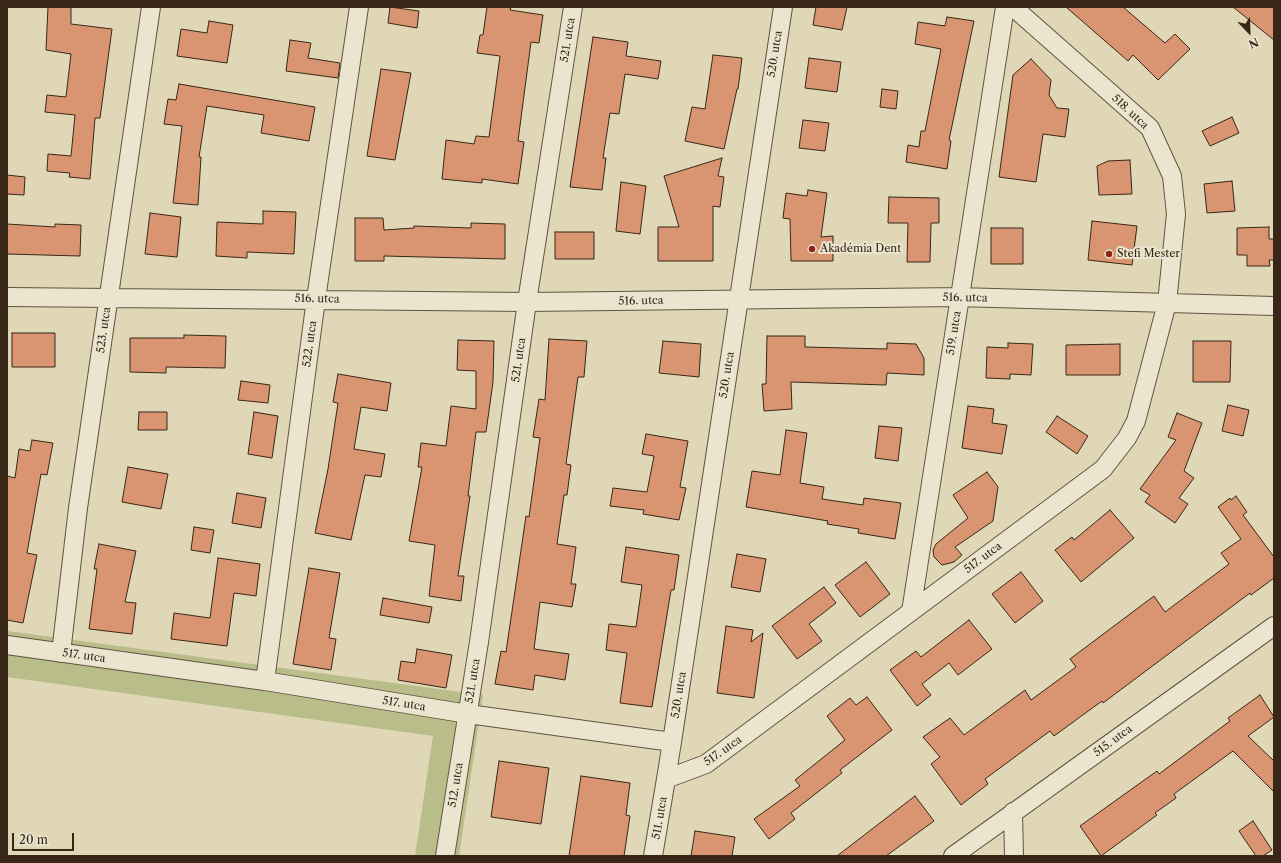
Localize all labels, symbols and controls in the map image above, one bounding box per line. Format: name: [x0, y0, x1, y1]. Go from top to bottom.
north arrow: [1229, 12, 1269, 52]
street label: 521. utca: [558, 17, 578, 63]
street label: 520. utca: [765, 30, 785, 78]
text: N: [1247, 35, 1261, 51]
street label: 518. utca: [1109, 92, 1151, 132]
place label: Akadémia Dent: [820, 242, 901, 256]
marker: Akadémia Dent: [807, 244, 817, 254]
place label: Stefi Mester: [1117, 247, 1180, 261]
marker: Stefi Mester: [1104, 249, 1114, 259]
street label: 516. utca: [942, 291, 988, 305]
street label: 516. utca: [294, 292, 340, 306]
street label: 516. utca: [618, 294, 664, 308]
street label: 523. utca: [94, 306, 114, 354]
street label: 519. utca: [944, 310, 964, 356]
street label: 522. utca: [300, 320, 320, 368]
street label: 521. utca: [509, 337, 529, 383]
street label: 520. utca: [717, 351, 737, 399]
street label: 517. utca: [962, 540, 1004, 576]
street label: 517. utca: [62, 646, 106, 666]
street label: 521. utca: [463, 658, 483, 704]
street label: 520. utca: [669, 671, 689, 719]
street label: 517. utca: [381, 694, 427, 714]
street label: 515. utca: [1091, 723, 1135, 759]
street label: 517. utca: [701, 733, 745, 769]
street label: 512. utca: [446, 762, 466, 808]
street label: 511. utca: [650, 796, 670, 840]
scale bar: [14, 825, 76, 851]
text: 20 m: [19, 832, 48, 847]

